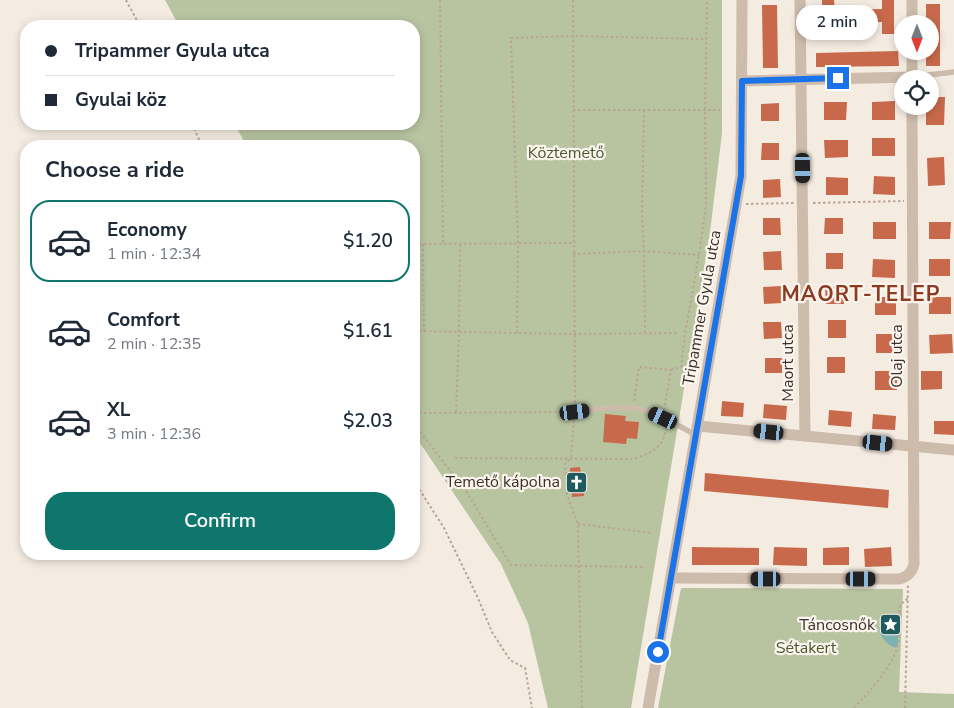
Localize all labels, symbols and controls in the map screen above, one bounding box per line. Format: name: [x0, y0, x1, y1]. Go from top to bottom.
callout: 2 min: [797, 5, 879, 40]
text: 2 min: [817, 11, 857, 33]
north arrow: [894, 15, 939, 60]
map controls: [894, 15, 939, 115]
text: Tripammer Gyula utca: [75, 38, 270, 64]
route end: [827, 67, 849, 89]
button: locate: [894, 70, 939, 115]
text: Gyulai köz: [75, 87, 166, 113]
park label: Köztemető: [528, 142, 604, 164]
car: [795, 153, 810, 183]
text: Choose a ride: [45, 155, 184, 185]
text: Economy: [107, 217, 187, 243]
icon: car: [47, 219, 92, 264]
text: $1.20: [343, 228, 393, 254]
street label: Tripammer Gyula utca: [677, 228, 727, 388]
text: 1 min · 12:34: [107, 243, 201, 265]
district label: MAORT-TELEP: [782, 280, 940, 308]
text: Comfort: [107, 307, 180, 333]
icon: car: [47, 309, 92, 354]
text: $1.61: [343, 318, 393, 344]
street label: Maort utca: [777, 324, 799, 402]
street label: Olaj utca: [886, 324, 908, 388]
text: 2 min · 12:35: [107, 333, 201, 355]
text: XL: [107, 397, 130, 423]
icon: car: [47, 399, 92, 444]
car: [559, 403, 590, 421]
car: [646, 405, 679, 431]
text: $2.03: [343, 408, 393, 434]
text: 3 min · 12:36: [107, 423, 201, 445]
car: [753, 423, 784, 441]
car: [862, 434, 893, 452]
church icon: Temető kápolna: [564, 470, 588, 494]
place label: Temető kápolna: [445, 471, 560, 493]
button: Confirm: [45, 492, 395, 550]
car: [751, 572, 781, 587]
car: [846, 572, 876, 587]
place icon: Táncosnők: [879, 613, 903, 637]
place label: Táncosnők: [799, 614, 876, 636]
park label: Sétakert: [776, 637, 837, 659]
route start: [647, 641, 669, 663]

